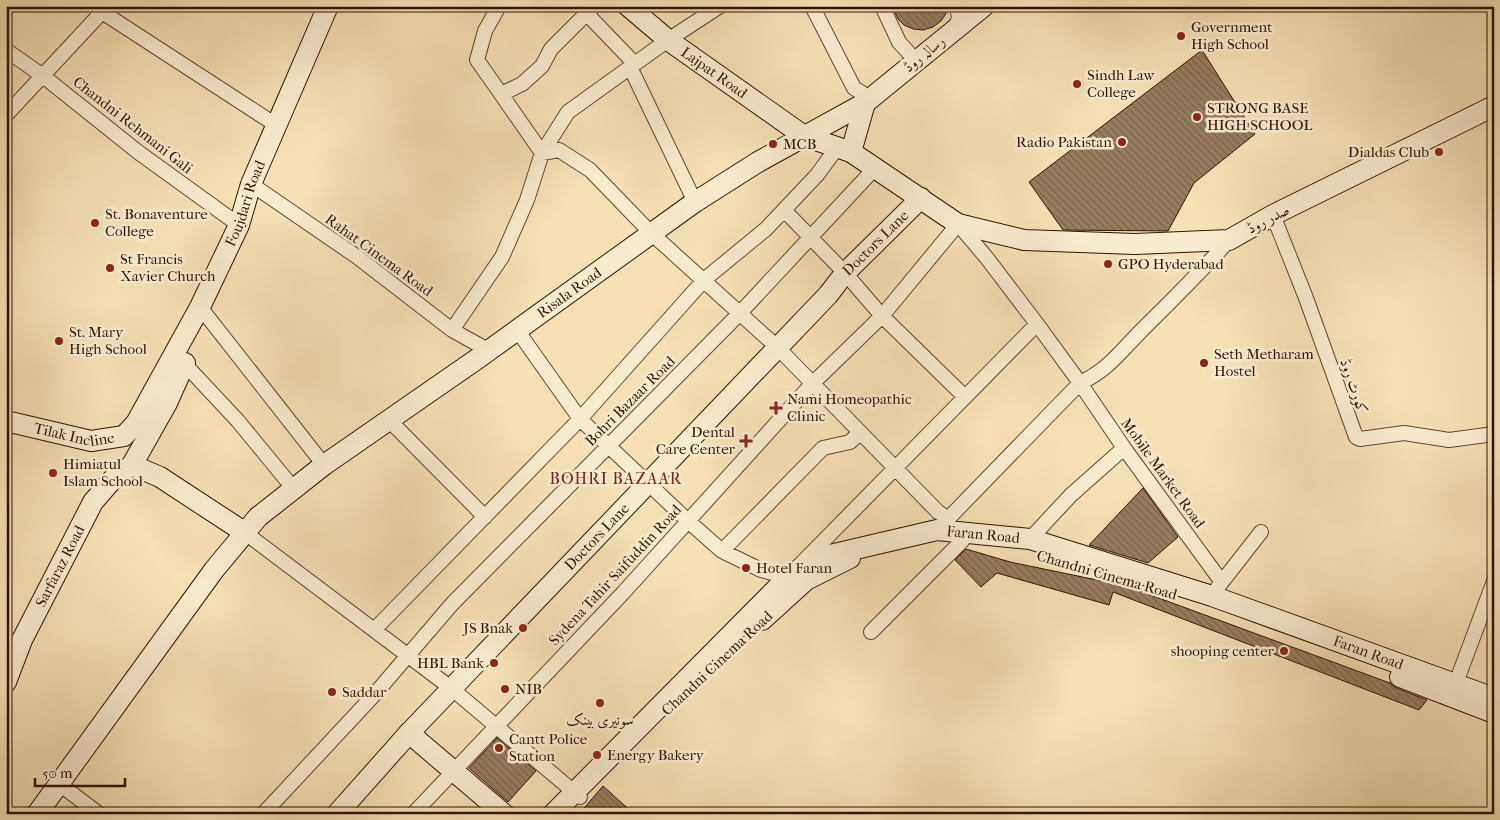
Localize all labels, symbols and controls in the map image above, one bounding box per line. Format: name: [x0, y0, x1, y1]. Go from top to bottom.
place label: Government High School: [1191, 18, 1273, 53]
marker: Government High School: [1175, 30, 1187, 42]
street label: رسالہ روڈ: [900, 32, 948, 76]
street label: Lajpat Road: [678, 43, 751, 103]
place label: Sindh Law College: [1087, 66, 1155, 101]
street label: Chandni Rehmani Gali: [70, 73, 197, 178]
marker: Sindh Law College: [1071, 78, 1083, 90]
place label: STRONG BASE HIGH SCHOOL: [1207, 99, 1312, 134]
marker: STRONG BASE HIGH SCHOOL: [1191, 111, 1203, 123]
place label: Radio Pakistan: [1016, 133, 1112, 151]
place label: MCB: [783, 135, 816, 153]
marker: Radio Pakistan: [1116, 136, 1128, 148]
marker: MCB: [767, 138, 779, 150]
place label: Dialdas Club: [1348, 143, 1429, 161]
marker: Dialdas Club: [1433, 146, 1445, 158]
street label: Foujdari Road: [221, 157, 269, 249]
street label: صدر روڈ: [1244, 200, 1292, 238]
place label: St. Bonaventure College: [105, 205, 208, 240]
street label: Doctors Lane: [839, 206, 913, 280]
street label: Rahat Cinema Road: [322, 210, 437, 301]
marker: St. Bonaventure College: [89, 217, 101, 229]
place label: St Francis Xavier Church: [120, 250, 216, 285]
place label: GPO Hyderabad: [1118, 255, 1224, 273]
marker: GPO Hyderabad: [1102, 258, 1114, 270]
marker: St Francis Xavier Church: [104, 262, 116, 274]
street label: Risala Road: [533, 263, 606, 322]
place label: St. Mary High School: [69, 323, 147, 358]
marker: St. Mary High School: [53, 335, 65, 347]
place label: Seth Metharam Hostel: [1214, 345, 1314, 380]
street label: Bohri Bazaar Road: [581, 352, 679, 450]
street label: کورٹ روڈ: [1336, 356, 1372, 416]
marker: Seth Metharam Hostel: [1198, 357, 1210, 369]
place label: Nami Homeopathic Clinic: [787, 390, 912, 425]
marker: Nami Homeopathic Clinic: [769, 401, 783, 415]
street label: Mobile Market Road: [1117, 414, 1209, 532]
street label: Tilak Incline: [32, 419, 116, 450]
place label: Dental Care Center: [656, 423, 736, 458]
marker: Dental Care Center: [739, 434, 753, 448]
place label: Himiatul Islam School: [63, 455, 143, 490]
marker: Himiatul Islam School: [47, 467, 59, 479]
district label: BOHRI BAZAAR: [550, 469, 683, 488]
street label: Doctors Lane: [561, 499, 633, 574]
street label: Sydena Tahir Saifuddin Road: [545, 500, 686, 649]
street label: Sarfaraz Road: [32, 521, 89, 610]
street label: Faran Road: [946, 522, 1021, 547]
street label: Chandni Cinema Road: [1035, 546, 1180, 604]
place label: Hotel Faran: [756, 559, 833, 577]
marker: Hotel Faran: [740, 562, 752, 574]
street label: Chandni Cinema Road: [658, 606, 777, 719]
place label: JS Bnak: [462, 619, 513, 637]
marker: JS Bnak: [517, 622, 529, 634]
street label: Faran Road: [1331, 632, 1407, 674]
place label: shooping center: [1171, 642, 1275, 660]
marker: shooping center: [1278, 645, 1290, 657]
place label: HBL Bank: [417, 654, 484, 672]
marker: HBL Bank: [488, 657, 500, 669]
place label: NIB: [515, 680, 542, 698]
place label: Saddar: [342, 683, 387, 701]
marker: NIB: [499, 683, 511, 695]
marker: Saddar: [326, 686, 338, 698]
marker: سونیری بینک: [594, 697, 606, 709]
place label: سونیری بینک: [566, 711, 634, 729]
place label: Cantt Police Station: [509, 730, 588, 765]
marker: Cantt Police Station: [493, 742, 505, 754]
place label: Energy Bakery: [607, 746, 705, 764]
marker: Energy Bakery: [591, 749, 603, 761]
scale bar: [35, 755, 125, 787]
text: 50 m: [42, 764, 73, 782]

